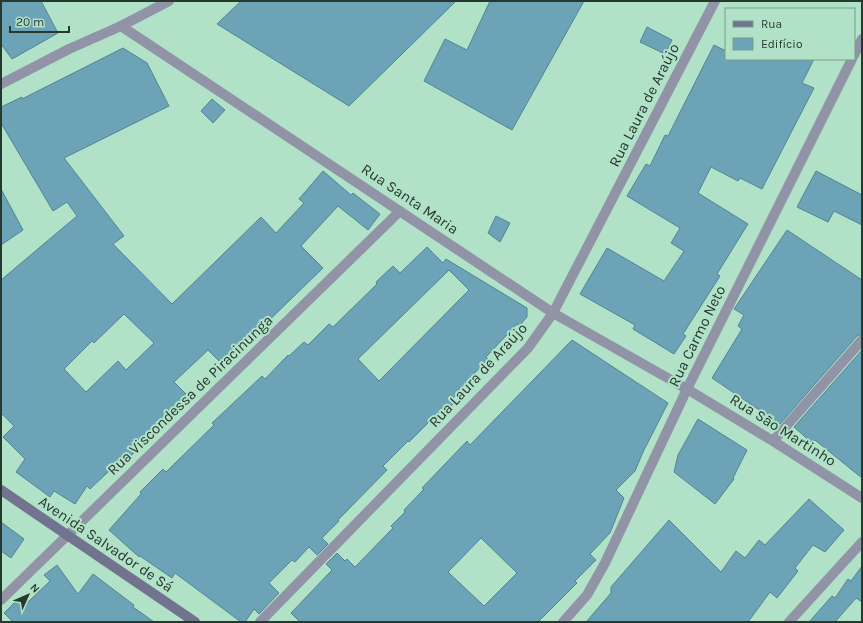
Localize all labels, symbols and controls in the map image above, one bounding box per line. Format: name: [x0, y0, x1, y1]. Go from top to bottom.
scale bar: [10, 8, 69, 34]
legend: [725, 8, 855, 60]
text: 20 m: [16, 15, 44, 29]
text: Rua: [761, 17, 782, 31]
text: Edifício: [761, 37, 802, 51]
street label: Rua Laura de Araújo: [605, 40, 683, 170]
street label: Rua Santa Maria: [358, 160, 462, 238]
street label: Rua Carmo Neto: [665, 282, 729, 390]
street label: Rua Viscondessa de Piracinunga: [104, 311, 276, 479]
street label: Rua Laura de Araújo: [425, 319, 531, 431]
street label: Rua São Martinho: [727, 390, 839, 470]
street label: Avenida Salvador de Sá: [35, 492, 177, 596]
north arrow: [8, 575, 48, 615]
text: N: [27, 581, 42, 596]

